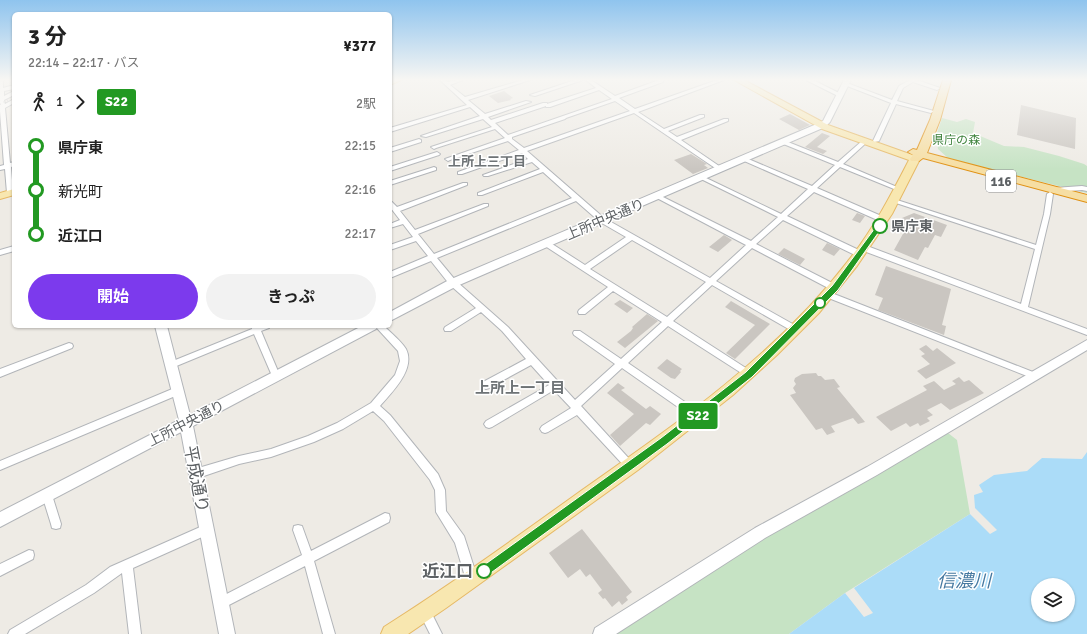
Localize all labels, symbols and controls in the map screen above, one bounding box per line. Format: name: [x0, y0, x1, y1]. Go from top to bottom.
text: 3 分: [28, 23, 67, 50]
text: ¥377: [344, 37, 376, 55]
text: 22:14 – 22:17 · バス: [28, 55, 139, 71]
icon: walk: [28, 91, 50, 113]
icon: forward: [69, 91, 91, 113]
text: S22: [105, 93, 128, 110]
text: 1: [56, 94, 63, 110]
text: 2駅: [356, 96, 376, 112]
park label: 県庁の森: [932, 133, 980, 148]
text: 22:15: [344, 138, 376, 154]
text: 県庁東: [58, 139, 103, 157]
district label: 上所上三丁目: [448, 154, 526, 170]
road number: 116: [986, 170, 1016, 192]
text: 22:16: [344, 182, 376, 198]
text: 新光町: [58, 183, 103, 201]
street label: 上所中央通り: [563, 195, 647, 244]
marker: 県庁東: [872, 218, 888, 234]
place label: 県庁東: [891, 218, 933, 235]
text: 22:17: [344, 226, 376, 242]
text: 近江口: [58, 227, 103, 245]
button: 開始: [28, 274, 198, 320]
button: きっぷ: [206, 274, 376, 320]
unlabelled marker: [814, 297, 826, 309]
district label: 上所上一丁目: [475, 379, 565, 397]
street label: 上所中央通り: [145, 397, 228, 450]
line badge: S22: [675, 403, 721, 429]
text: S22: [687, 407, 709, 424]
street label: 平成通り: [180, 444, 213, 514]
place label: 近江口: [422, 561, 473, 582]
marker: 近江口: [476, 563, 492, 579]
water label: 信濃川: [937, 570, 993, 592]
map controls: [1031, 578, 1075, 622]
button: layers: [1031, 578, 1075, 622]

